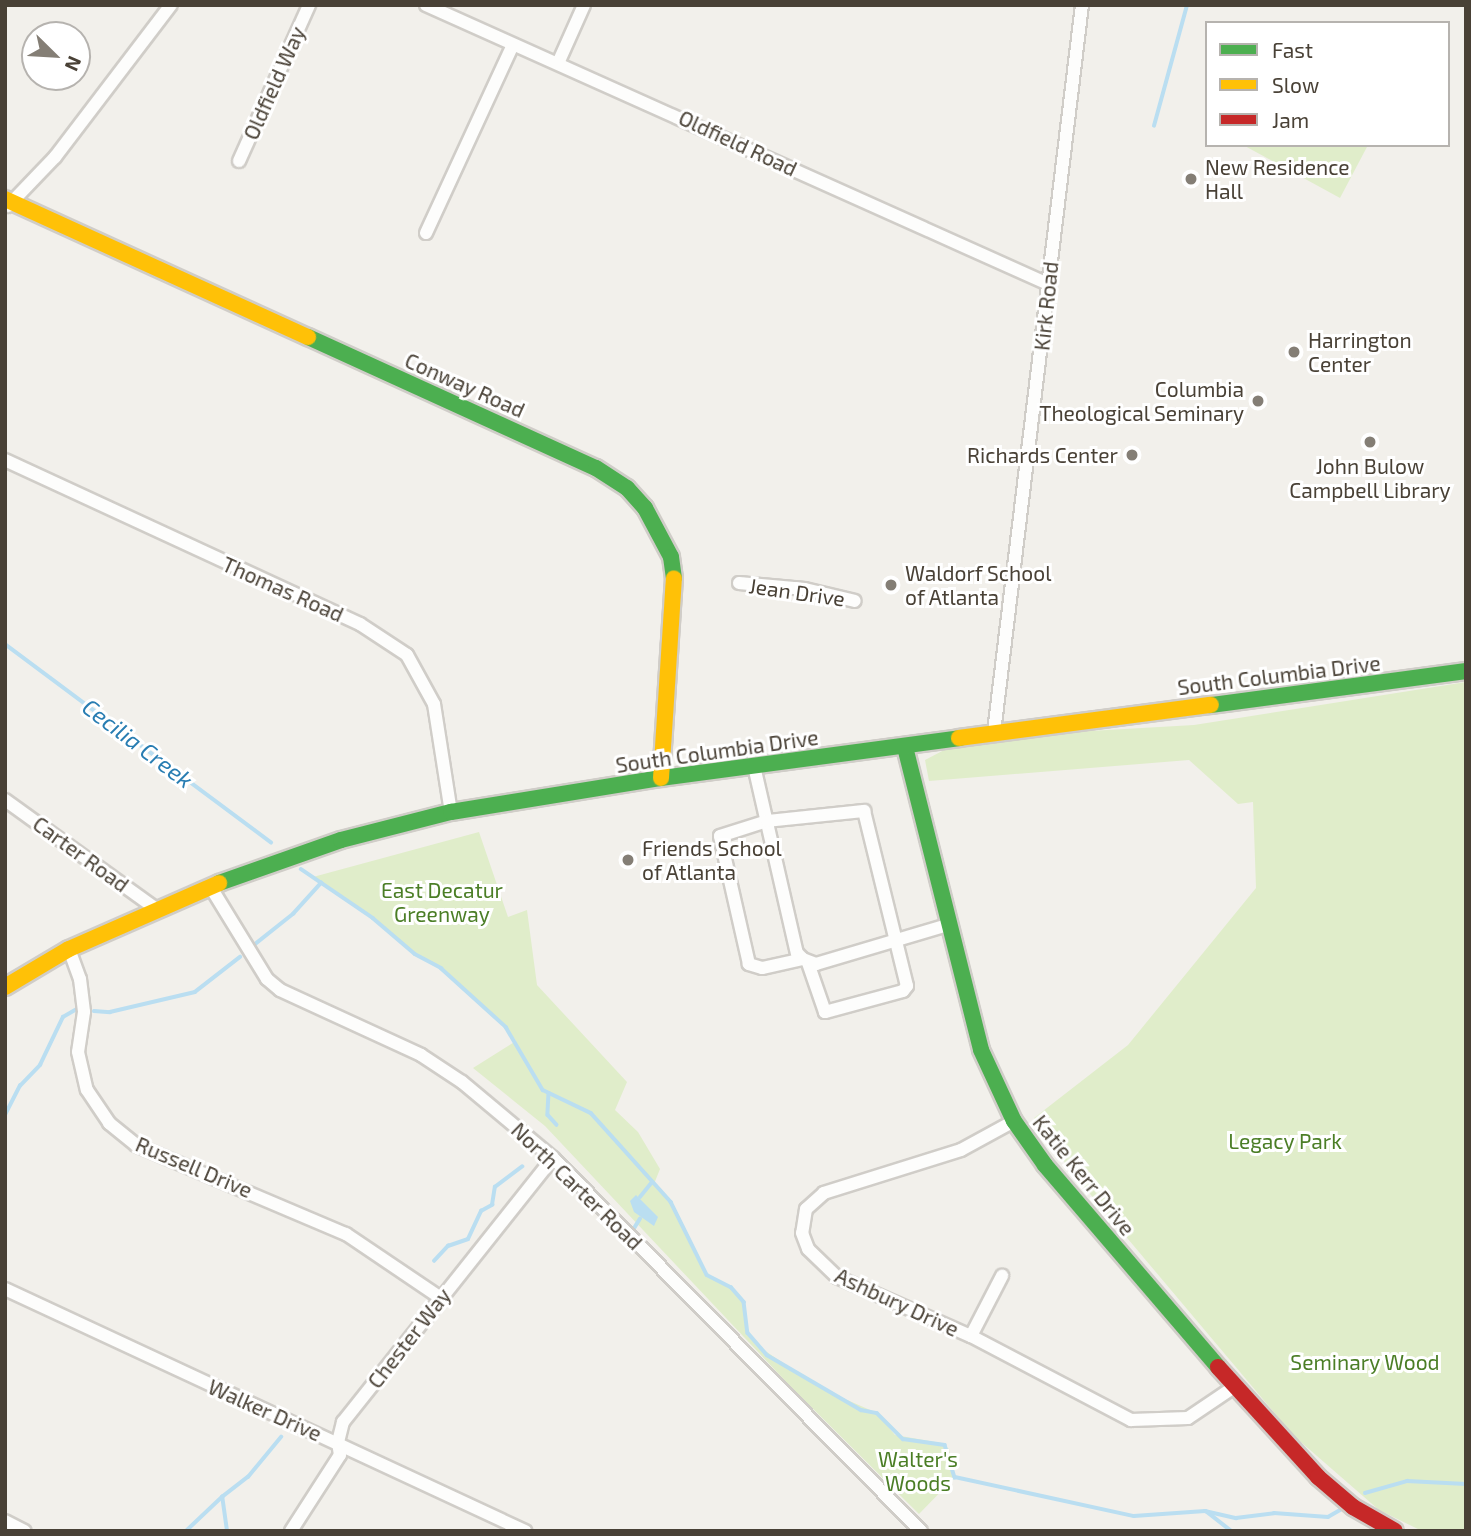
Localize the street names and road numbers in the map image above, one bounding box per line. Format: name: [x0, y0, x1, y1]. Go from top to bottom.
street label: Oldfield Way: [238, 22, 310, 144]
street label: Oldfield Road: [675, 105, 801, 181]
street label: Kirk Road: [1029, 260, 1063, 352]
street label: Conway Road: [401, 347, 529, 423]
street label: Thomas Road: [219, 551, 347, 627]
street label: Jean Drive: [747, 573, 847, 611]
street label: South Columbia Drive: [1176, 650, 1382, 700]
street label: South Columbia Drive: [614, 724, 820, 778]
street label: Carter Road: [28, 811, 134, 897]
street label: Katie Kerr Drive: [1028, 1110, 1140, 1240]
street label: North Carter Road: [506, 1117, 648, 1255]
street label: Russell Drive: [132, 1131, 256, 1203]
street label: Ashbury Drive: [831, 1262, 963, 1342]
street label: Chester Way: [362, 1283, 456, 1393]
street label: Walker Drive: [204, 1374, 326, 1446]

